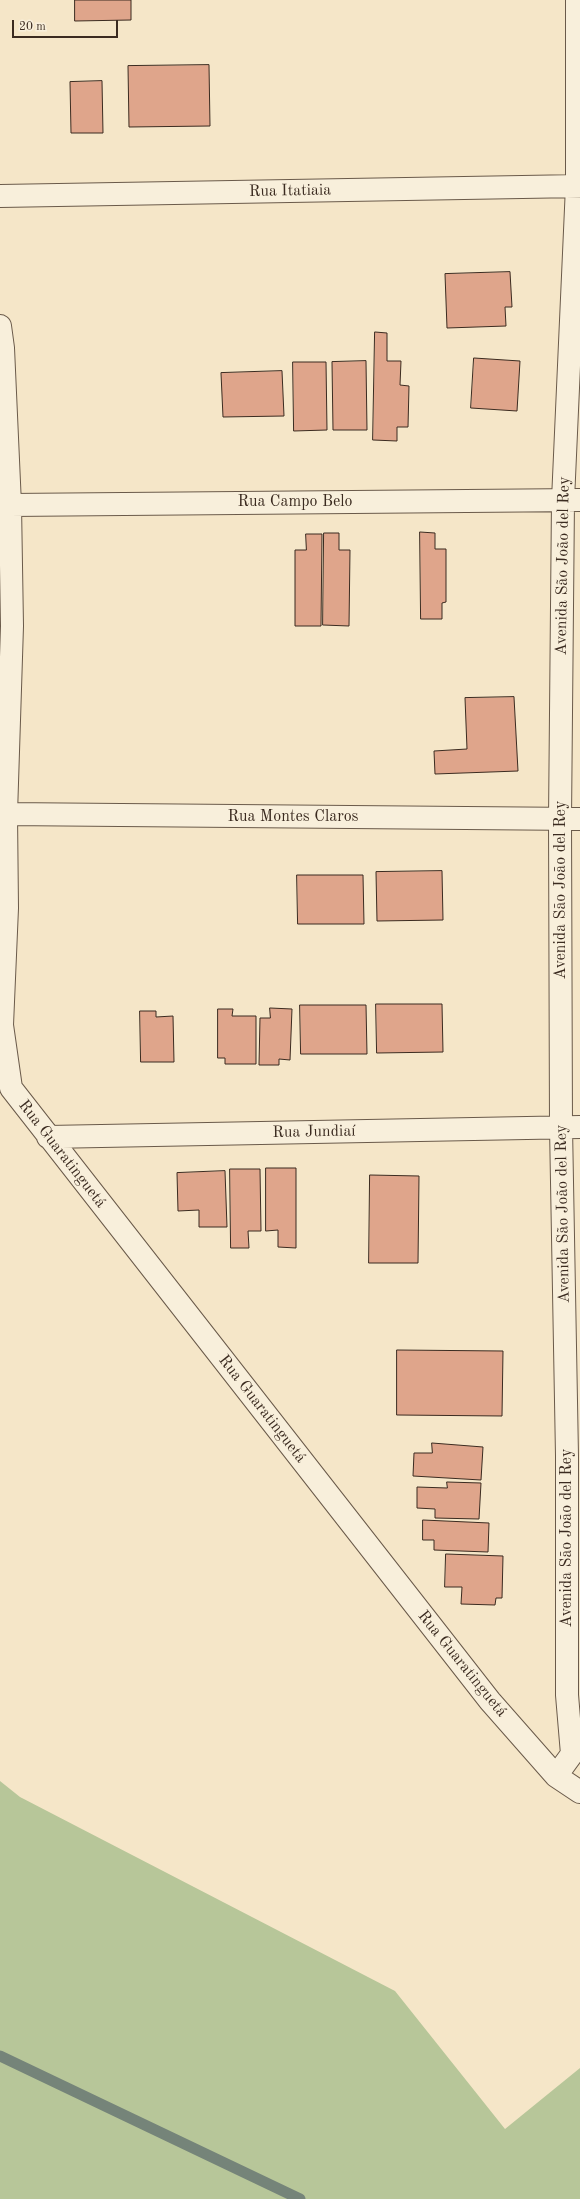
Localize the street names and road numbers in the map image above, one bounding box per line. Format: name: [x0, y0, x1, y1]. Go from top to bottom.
street label: Rua Itatiaia: [249, 181, 331, 201]
street label: Avenida São João del Rey: [552, 476, 574, 656]
street label: Rua Campo Belo: [237, 492, 353, 512]
street label: Avenida São João del Rey: [551, 801, 571, 979]
street label: Rua Montes Claros: [227, 807, 359, 827]
street label: Rua Guaratinguetá: [14, 1096, 110, 1212]
street label: Rua Jundiaí: [272, 1122, 356, 1142]
street label: Avenida São João del Rey: [552, 1124, 574, 1304]
street label: Rua Guaratinguetá: [214, 1351, 310, 1467]
street label: Avenida São João del Rey: [557, 1449, 577, 1627]
street label: Rua Guaratinguetá: [413, 1607, 511, 1721]

